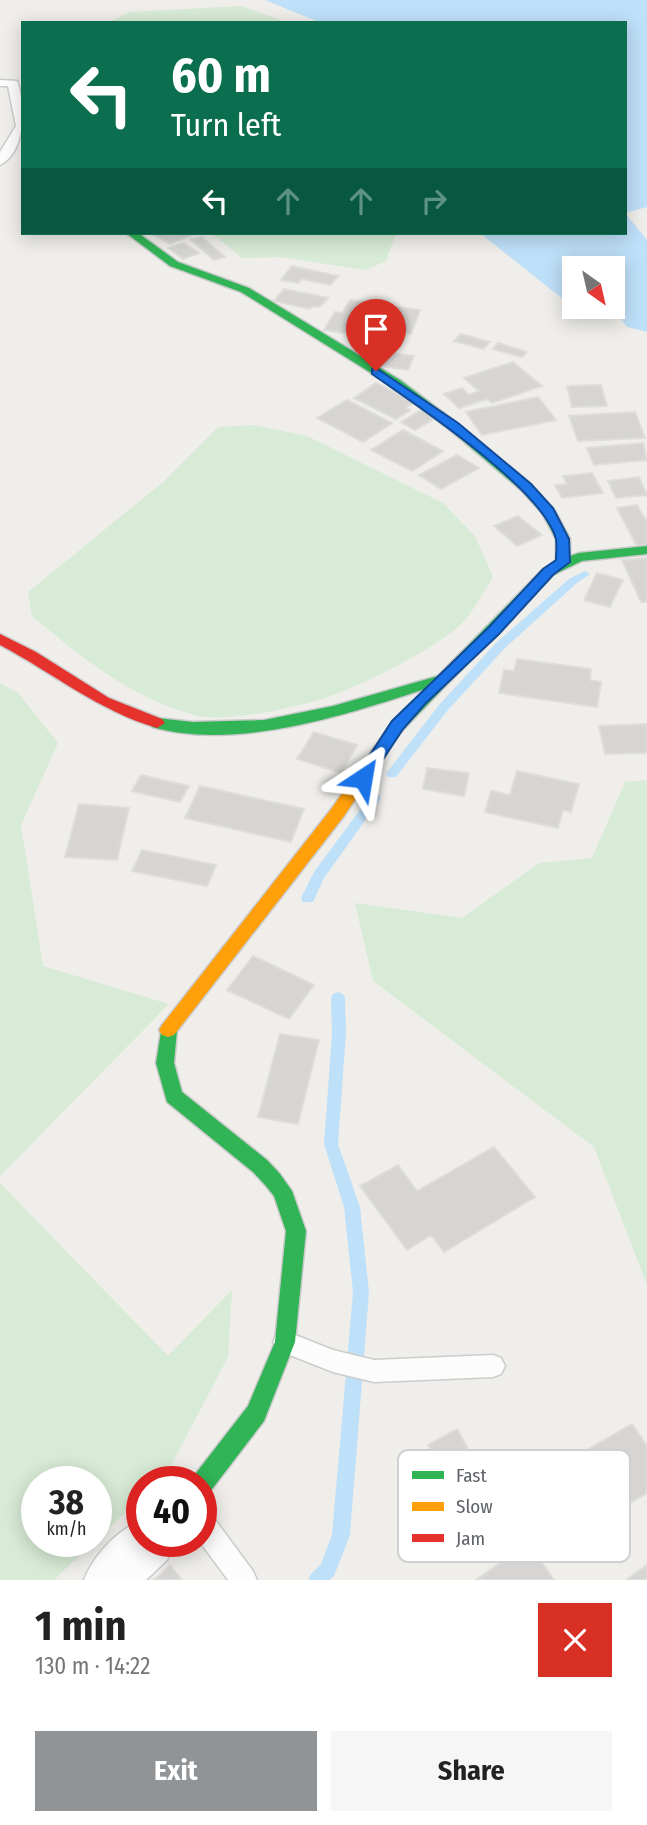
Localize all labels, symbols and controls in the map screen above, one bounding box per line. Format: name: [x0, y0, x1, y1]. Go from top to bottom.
text: 60 m: [171, 46, 271, 105]
icon: left: [56, 49, 147, 140]
text: Turn left: [171, 106, 281, 144]
icon: left: [196, 182, 234, 220]
icon: ahead: [269, 182, 307, 220]
icon: ahead: [342, 182, 380, 220]
icon: right: [415, 182, 453, 220]
north arrow: [562, 256, 625, 318]
map controls: [562, 256, 625, 319]
pin: [346, 299, 406, 371]
icon: arrive: [357, 310, 395, 348]
position arrow: [326, 741, 400, 815]
legend: [398, 1450, 630, 1562]
text: Fast: [456, 1464, 487, 1487]
speed limit sign: 40: [126, 1466, 217, 1557]
text: 38: [49, 1481, 84, 1523]
text: Slow: [456, 1495, 493, 1518]
text: km/h: [46, 1518, 87, 1540]
text: Jam: [456, 1527, 485, 1550]
text: 1 min: [35, 1601, 126, 1651]
button: close: [538, 1603, 612, 1677]
text: 130 m · 14:22: [35, 1652, 150, 1680]
button: Exit: [35, 1731, 317, 1811]
button: Share: [331, 1731, 612, 1811]

